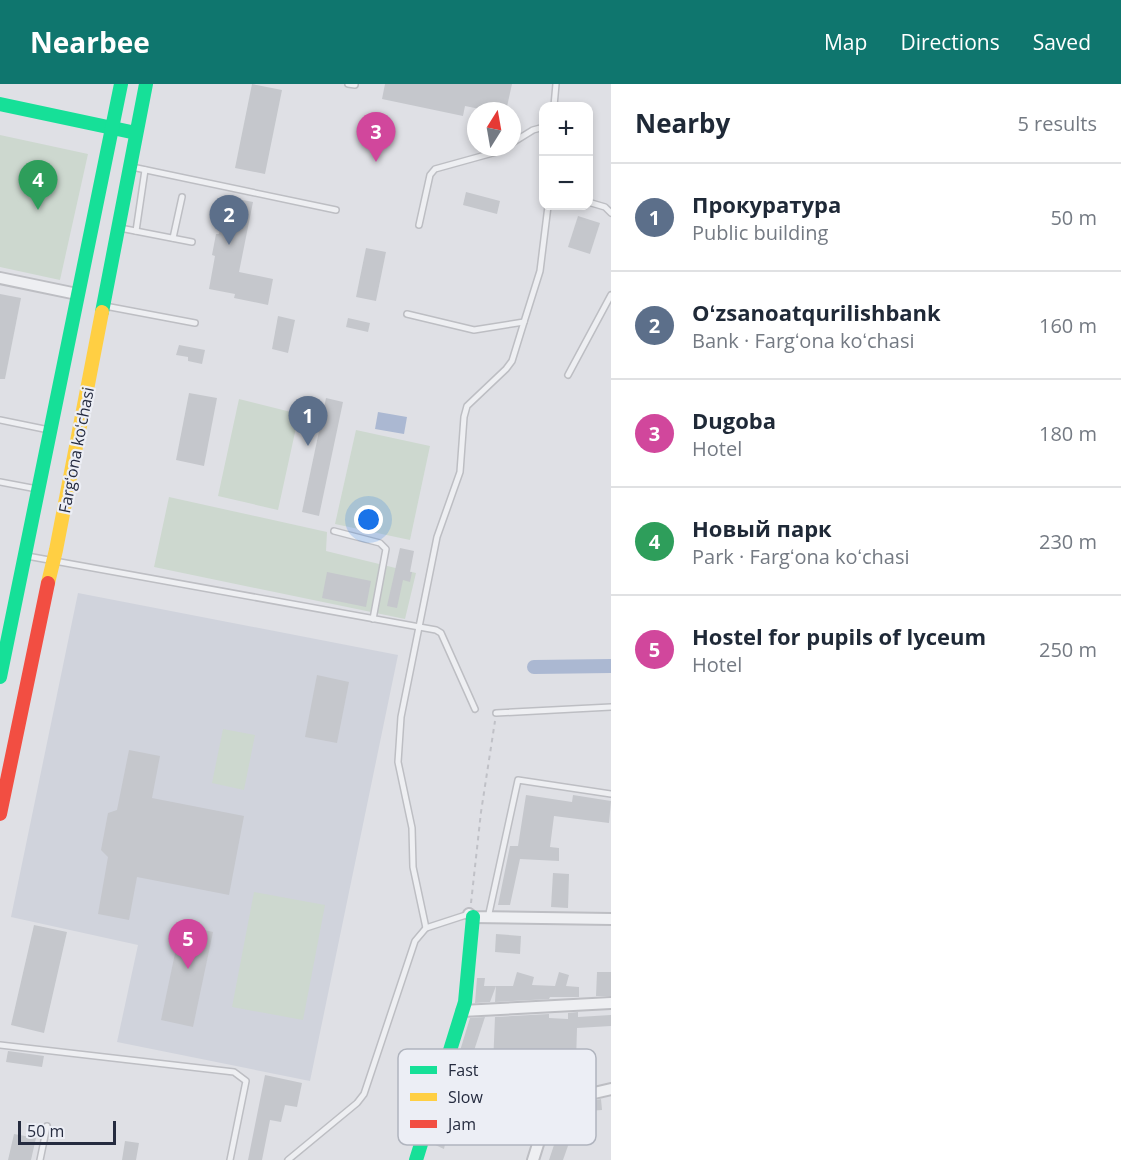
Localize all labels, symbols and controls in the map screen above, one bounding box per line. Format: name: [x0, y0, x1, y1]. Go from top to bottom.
text: Nearbee: [30, 23, 150, 61]
text: Map: [824, 28, 867, 56]
text: Directions: [900, 28, 1000, 56]
text: Saved: [1033, 28, 1091, 56]
north arrow: [467, 102, 521, 156]
map controls: [539, 102, 593, 210]
button: +: [539, 102, 593, 156]
text: Nearby: [635, 105, 730, 141]
text: 5 results: [1017, 110, 1097, 137]
pin: 3: [356, 112, 395, 162]
button: −: [539, 156, 593, 210]
pin: 4: [18, 160, 57, 210]
text: Прокуратура: [692, 189, 841, 219]
pin: 2: [210, 196, 248, 245]
text: 1: [649, 204, 660, 231]
text: 50 m: [1050, 204, 1097, 231]
text: Public building: [692, 219, 828, 246]
text: Oʻzsanoatqurilishbank: [692, 297, 941, 327]
text: 2: [649, 312, 660, 339]
text: 160 m: [1039, 312, 1097, 339]
text: Bank · Fargʻona koʻchasi: [692, 327, 915, 354]
street label: Fargʻona koʻchasi: [53, 385, 99, 515]
pin: 1: [288, 396, 328, 446]
text: Dugoba: [692, 405, 776, 435]
text: 3: [649, 420, 660, 447]
text: 180 m: [1039, 420, 1097, 447]
text: Hotel: [692, 435, 742, 462]
your location: [354, 505, 383, 534]
text: Новый парк: [692, 513, 832, 543]
text: 4: [649, 528, 660, 555]
text: 230 m: [1039, 528, 1097, 555]
text: Park · Fargʻona koʻchasi: [692, 543, 910, 570]
text: Hostel for pupils of lyceum: [692, 621, 986, 651]
text: 5: [649, 636, 660, 663]
text: 250 m: [1039, 636, 1097, 663]
text: Hotel: [692, 651, 742, 678]
pin: 5: [168, 920, 207, 969]
legend: [398, 1049, 596, 1145]
text: Fast: [448, 1059, 479, 1081]
text: Slow: [448, 1086, 483, 1108]
text: Jam: [446, 1113, 476, 1135]
scale bar: [18, 1118, 116, 1146]
text: 50 m: [27, 1120, 64, 1142]

